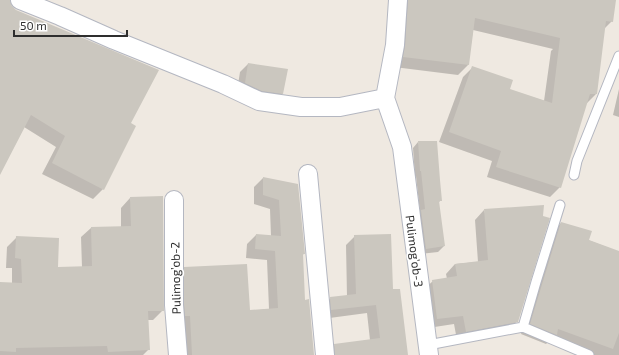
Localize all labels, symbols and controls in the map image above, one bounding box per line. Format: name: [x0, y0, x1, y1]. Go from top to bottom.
scale bar: [14, 12, 127, 38]
text: 50 m: [20, 18, 47, 32]
street label: Pulimog’ob-3: [404, 214, 426, 288]
street label: Pulimog’ob-2: [167, 241, 183, 314]

